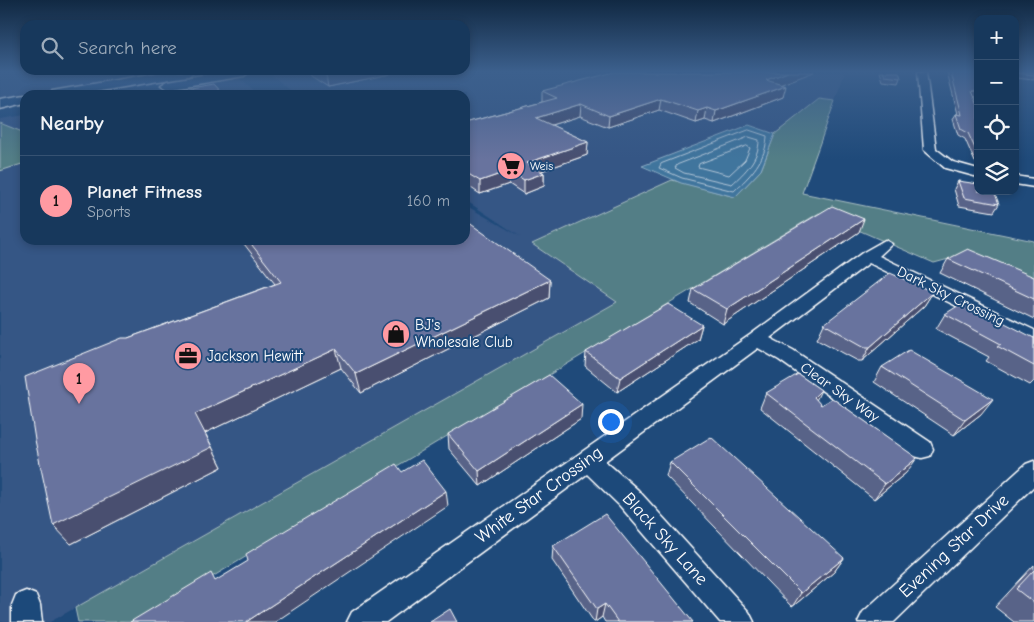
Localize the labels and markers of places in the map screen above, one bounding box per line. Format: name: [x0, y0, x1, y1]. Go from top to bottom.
supermarket icon: Weis: [496, 151, 526, 181]
place label: Weis: [530, 159, 553, 173]
place label: BJ's Wholesale Club: [415, 316, 513, 351]
shop icon: BJ's Wholesale Club: [381, 319, 411, 349]
office icon: Jackson Hewitt: [173, 341, 203, 371]
place label: Jackson Hewitt: [207, 347, 304, 365]
pin: 1: [63, 363, 95, 404]

